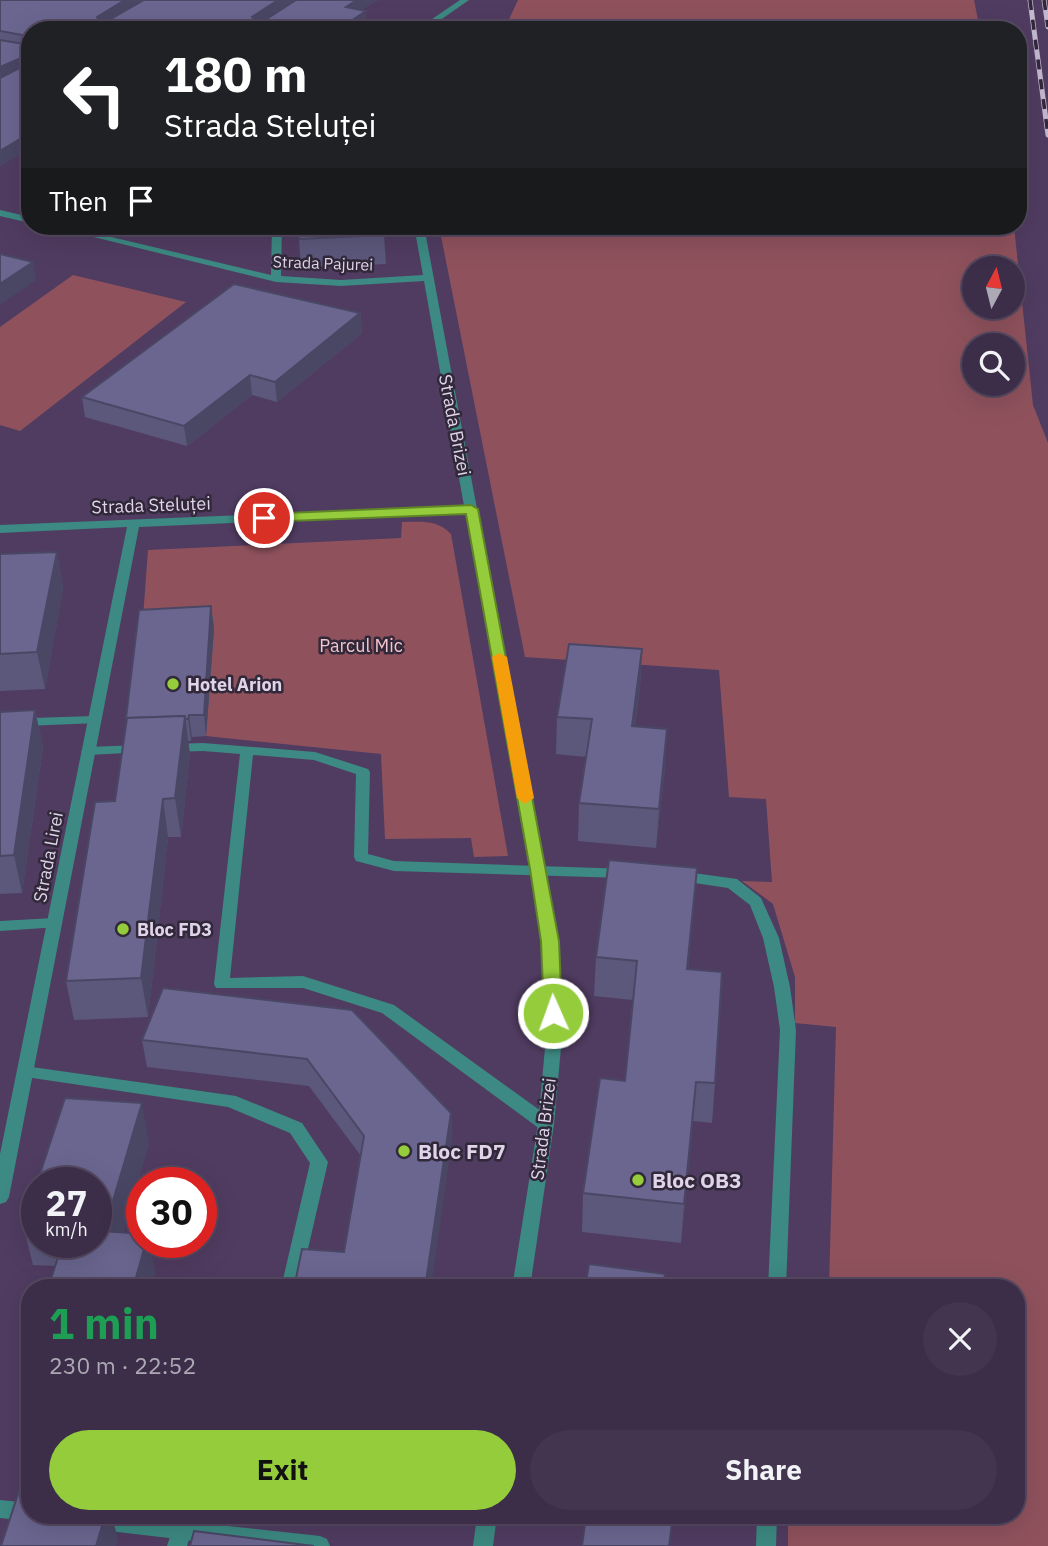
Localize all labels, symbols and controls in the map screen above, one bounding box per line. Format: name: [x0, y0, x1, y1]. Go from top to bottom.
text: 180 m: [164, 42, 308, 105]
icon: left: [49, 49, 140, 140]
text: Strada Steluței: [164, 104, 377, 146]
icon: arrive: [122, 182, 160, 220]
text: Then: [49, 184, 108, 218]
street label: Strada Pajurei: [272, 251, 374, 275]
north arrow: [962, 256, 1026, 318]
map controls: [962, 256, 1025, 396]
button: search: [962, 333, 1025, 396]
street label: Strada Brizei: [434, 372, 476, 478]
pin: [234, 488, 294, 548]
street label: Strada Steluței: [91, 491, 211, 519]
icon: arrive: [245, 499, 283, 537]
park label: Parcul Mic: [319, 634, 403, 657]
place label: Hotel Arion: [187, 673, 282, 696]
marker: Hotel Arion: [165, 676, 181, 692]
street label: Strada Lirei: [28, 810, 68, 904]
place label: Bloc FD3: [137, 918, 212, 941]
marker: Bloc FD3: [115, 921, 131, 937]
position arrow: [516, 976, 590, 1050]
street label: Strada Brizei: [525, 1077, 561, 1181]
place label: Bloc FD7: [418, 1137, 506, 1165]
marker: Bloc FD7: [396, 1143, 412, 1159]
place label: Bloc OB3: [652, 1166, 742, 1194]
speed limit sign: 30: [126, 1167, 217, 1258]
marker: Bloc OB3: [630, 1172, 646, 1188]
text: 27: [45, 1180, 88, 1226]
text: km/h: [45, 1218, 88, 1241]
text: 1 min: [49, 1296, 159, 1351]
button: close: [923, 1302, 997, 1376]
text: 230 m · 22:52: [49, 1350, 196, 1380]
button: Exit: [49, 1430, 516, 1510]
button: Share: [530, 1430, 997, 1510]

